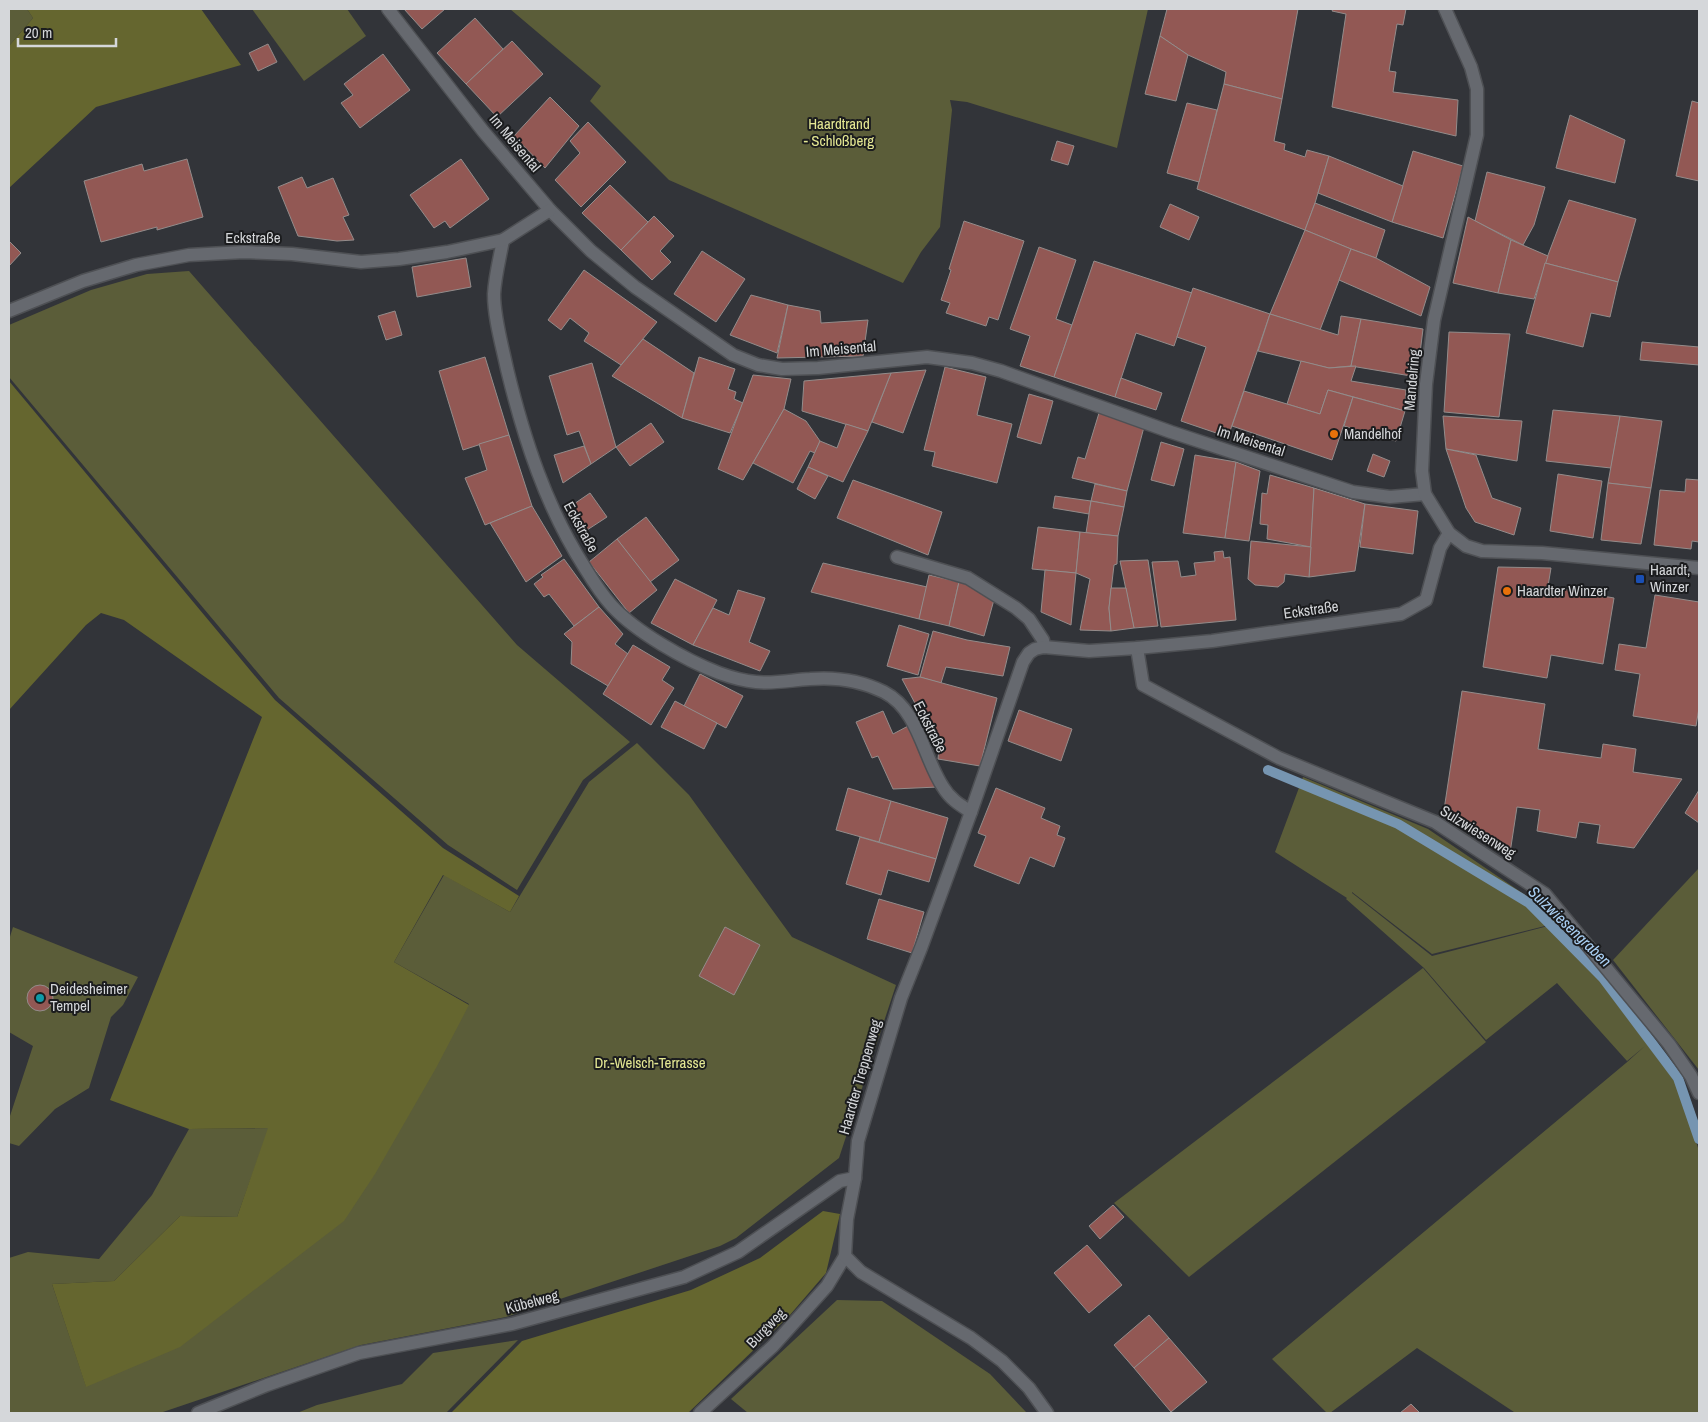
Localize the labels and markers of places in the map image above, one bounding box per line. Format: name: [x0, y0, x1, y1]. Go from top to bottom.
place label: Mandelhof: [1344, 423, 1402, 444]
marker: Mandelhof: [1328, 428, 1340, 440]
place label: Haardt, Winzer: [1650, 559, 1690, 597]
marker: Haardt, Winzer: [1634, 573, 1646, 585]
place label: Haardter Winzer: [1517, 580, 1607, 601]
marker: Haardter Winzer: [1501, 585, 1513, 597]
place label: Deidesheimer Tempel: [50, 978, 127, 1016]
marker: Deidesheimer Tempel: [34, 992, 46, 1004]

